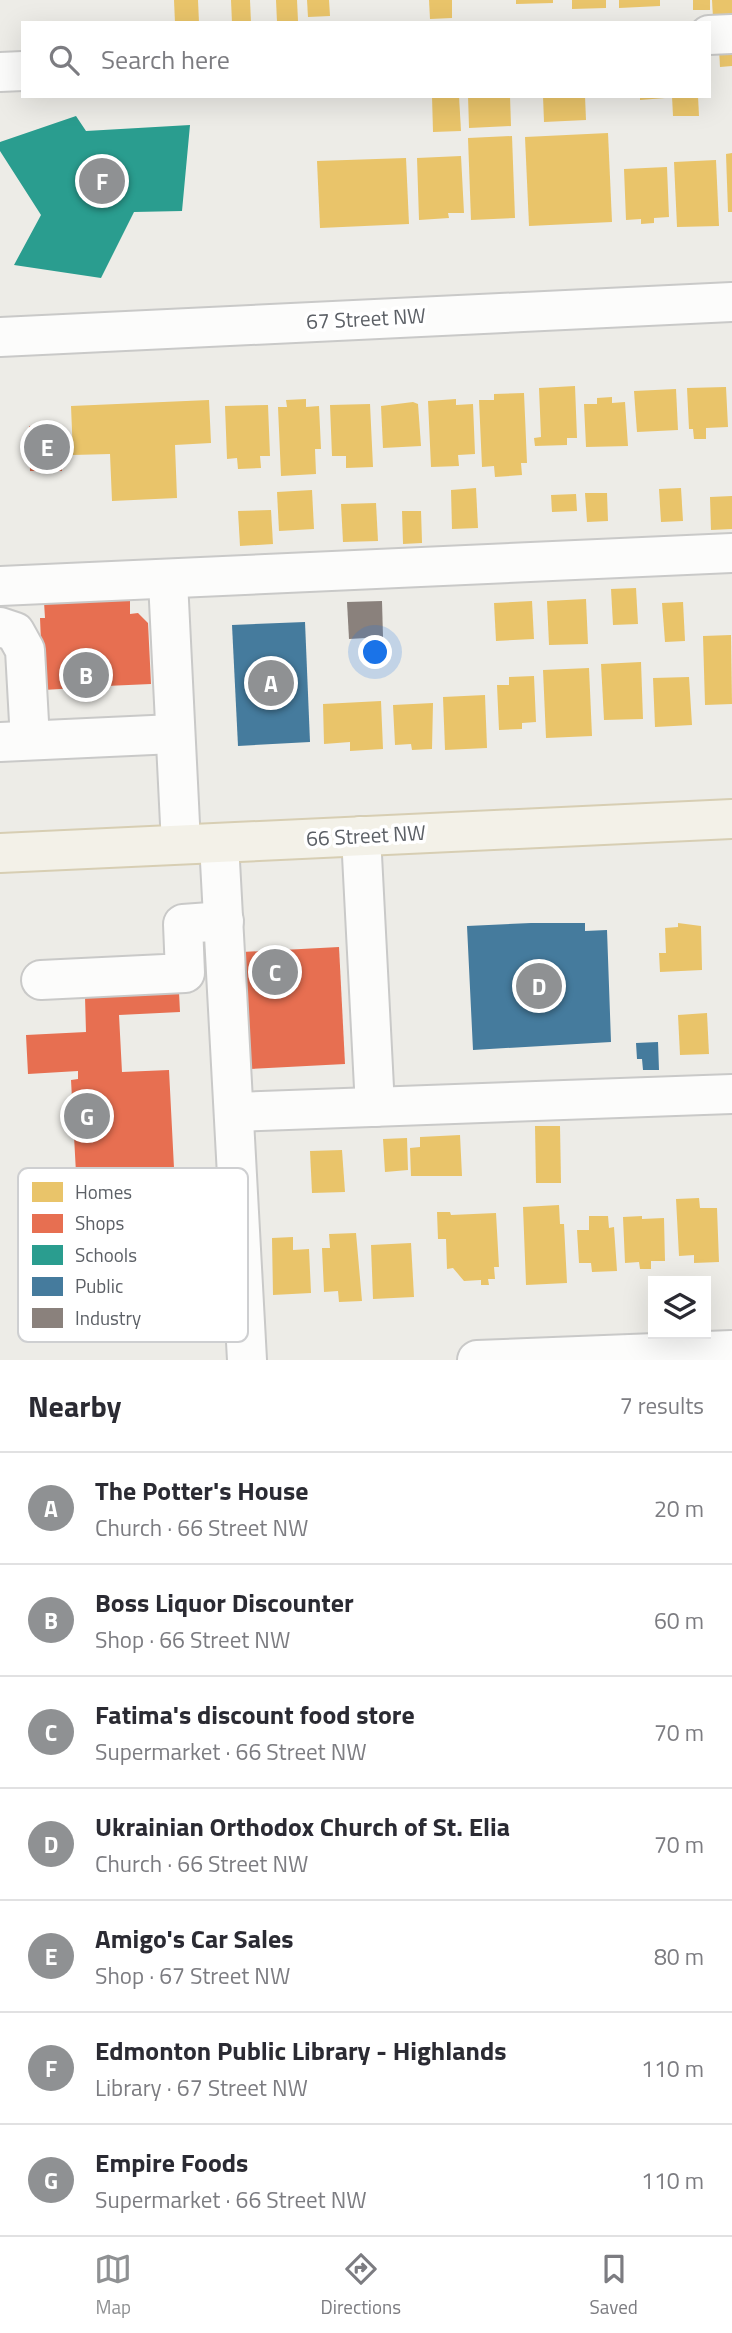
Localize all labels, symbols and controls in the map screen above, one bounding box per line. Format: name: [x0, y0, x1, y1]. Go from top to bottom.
search box: [21, 21, 711, 98]
text: Search here: [101, 40, 230, 79]
icon: search: [45, 41, 83, 79]
pin: F: [79, 155, 125, 207]
street label: 67 Street NW: [305, 299, 427, 337]
pin: E: [24, 421, 70, 473]
your location: [358, 635, 392, 669]
pin: B: [63, 649, 109, 701]
pin: A: [248, 657, 294, 709]
street label: 66 Street NW: [305, 816, 427, 854]
pin: C: [252, 946, 298, 998]
pin: D: [516, 960, 562, 1012]
pin: G: [64, 1090, 110, 1142]
legend: [18, 1168, 248, 1342]
text: Homes: [75, 1177, 132, 1206]
text: Shops: [75, 1208, 125, 1237]
text: Schools: [75, 1240, 137, 1269]
text: Public: [75, 1271, 123, 1300]
map controls: [648, 1276, 711, 1339]
button: layers: [648, 1276, 711, 1339]
text: Industry: [75, 1303, 141, 1332]
text: Nearby: [28, 1383, 121, 1429]
text: 7 results: [620, 1388, 704, 1423]
text: The Potter's House: [95, 1471, 308, 1510]
text: A: [44, 1491, 58, 1526]
text: 20 m: [654, 1491, 704, 1526]
text: Church · 66 Street NW: [95, 1510, 308, 1545]
text: Boss Liquor Discounter: [95, 1583, 354, 1622]
text: B: [44, 1603, 58, 1638]
text: 60 m: [654, 1603, 704, 1638]
text: Shop · 66 Street NW: [95, 1622, 290, 1657]
text: Fatima's discount food store: [95, 1695, 415, 1734]
text: C: [45, 1715, 57, 1750]
text: 70 m: [654, 1715, 704, 1750]
text: Supermarket · 66 Street NW: [95, 1734, 367, 1769]
text: Ukrainian Orthodox Church of St. Elia: [95, 1807, 510, 1846]
text: D: [44, 1827, 58, 1862]
text: 70 m: [654, 1827, 704, 1862]
text: Church · 66 Street NW: [95, 1846, 308, 1881]
text: Amigo's Car Sales: [95, 1919, 294, 1958]
text: E: [45, 1939, 57, 1974]
text: 80 m: [654, 1939, 704, 1974]
text: Shop · 67 Street NW: [95, 1958, 290, 1993]
text: Edmonton Public Library - Highlands: [95, 2031, 506, 2070]
text: F: [45, 2051, 57, 2086]
text: 110 m: [641, 2051, 704, 2086]
text: Library · 67 Street NW: [95, 2070, 308, 2105]
text: Empire Foods: [95, 2143, 248, 2182]
text: G: [44, 2163, 58, 2198]
text: 110 m: [641, 2163, 704, 2198]
text: Supermarket · 66 Street NW: [95, 2182, 367, 2217]
tab: Map: [94, 2250, 132, 2321]
tab: Directions: [321, 2250, 401, 2321]
tab: Saved: [589, 2250, 638, 2321]

